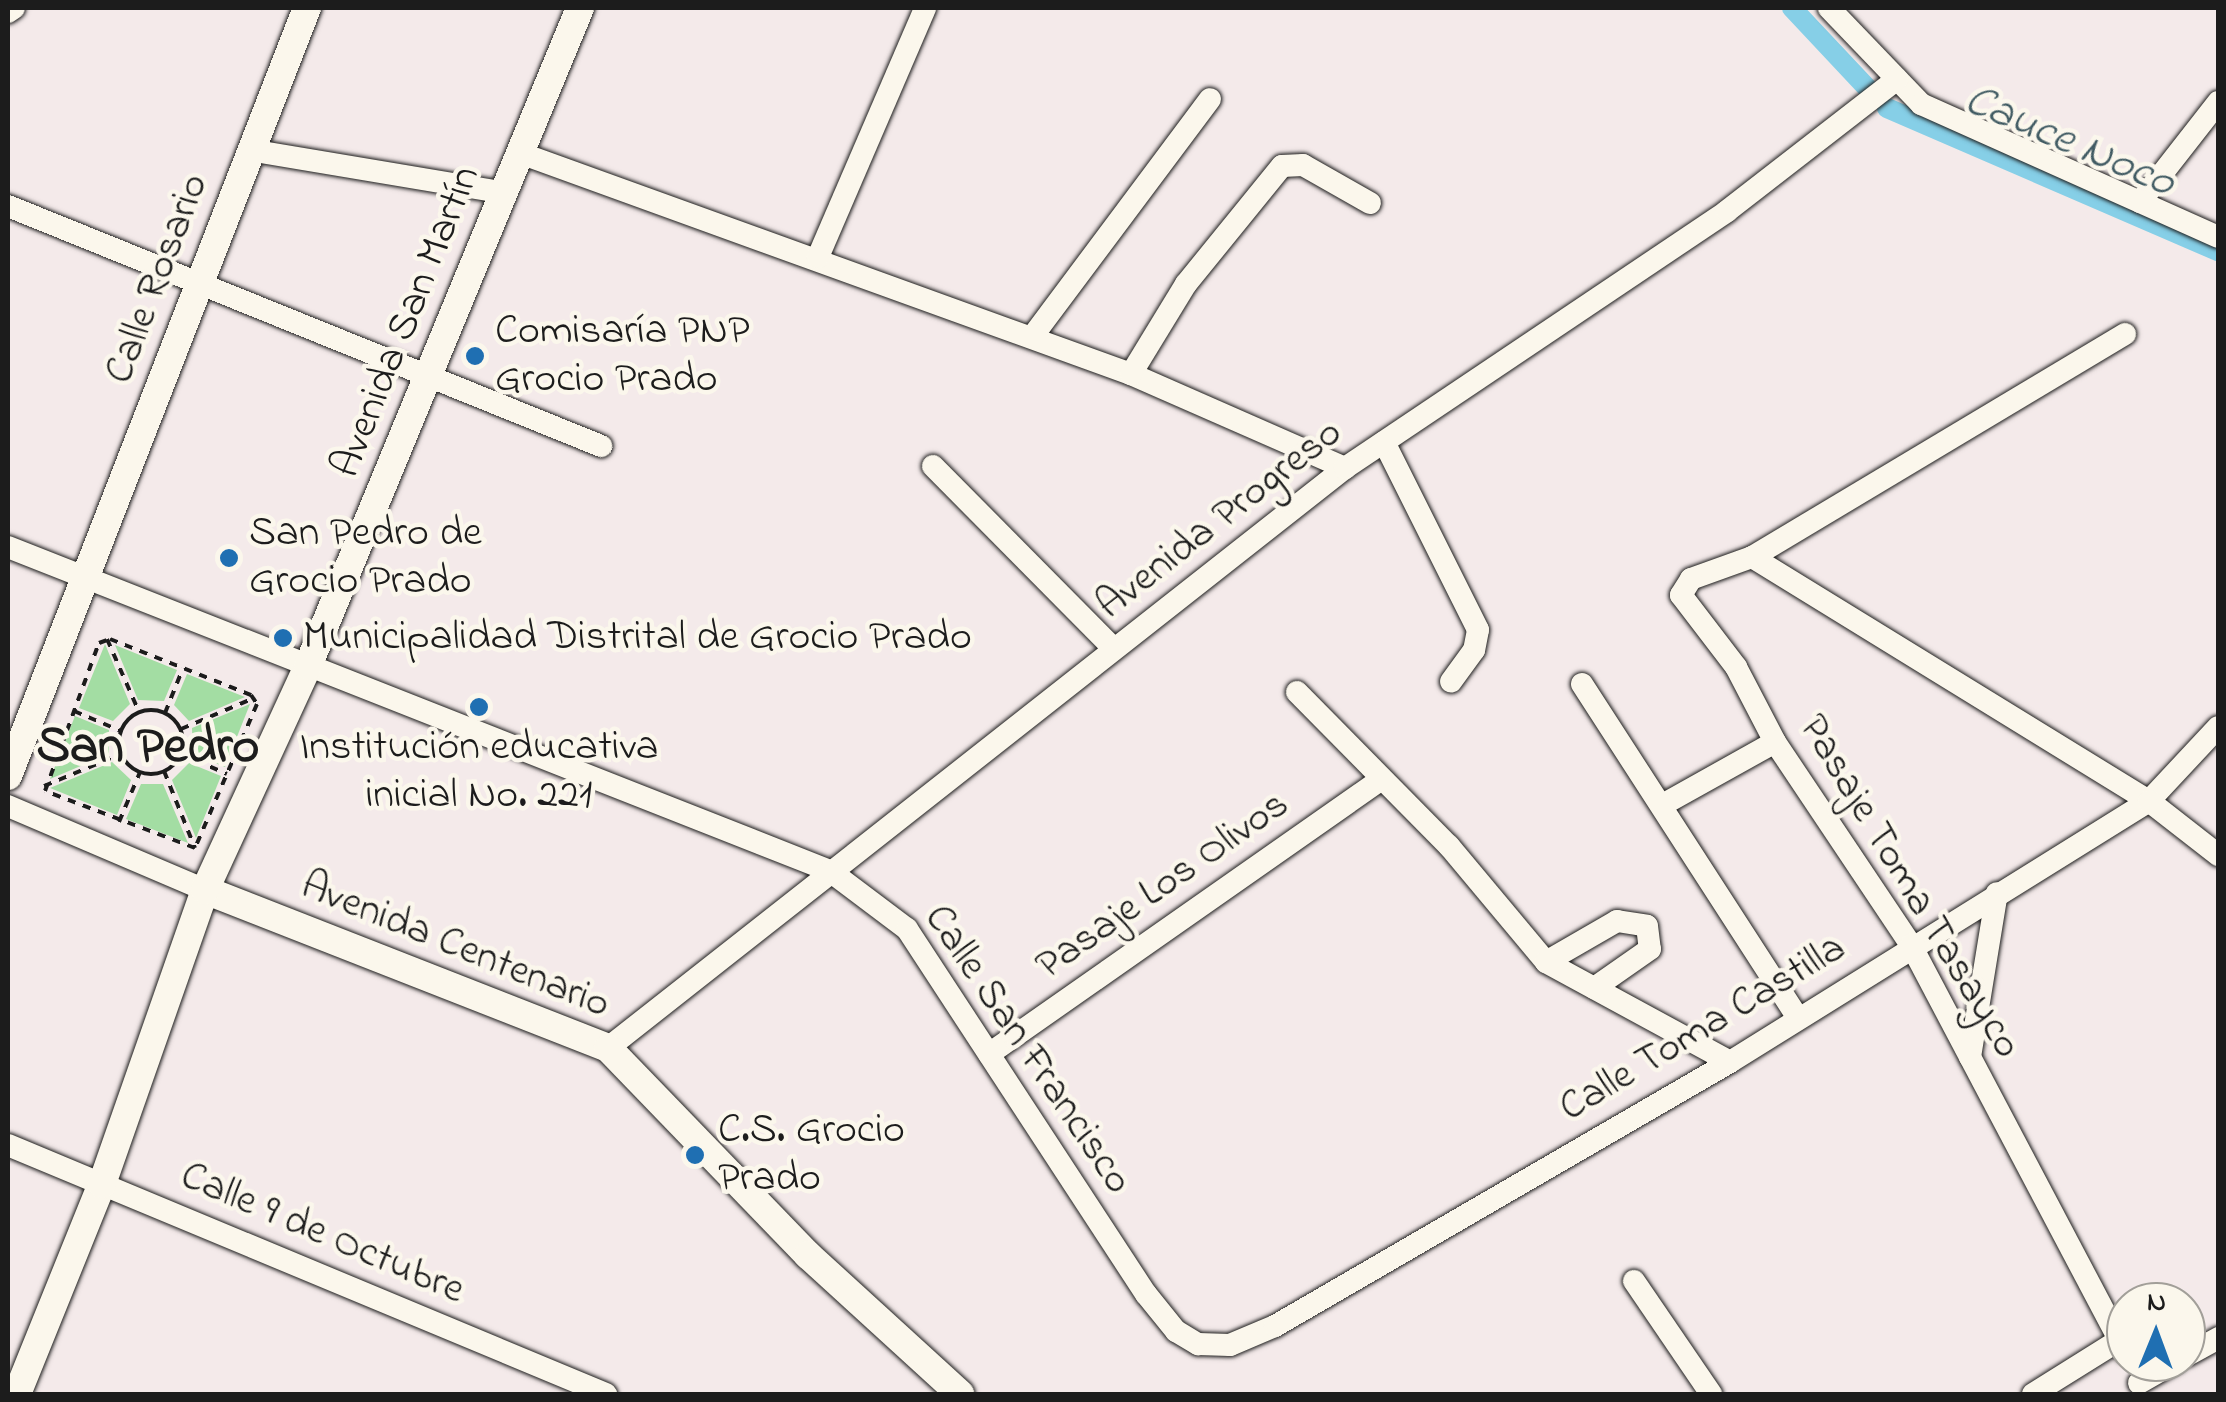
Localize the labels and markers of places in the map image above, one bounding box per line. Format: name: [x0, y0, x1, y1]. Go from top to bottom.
place label: Comisaría PNP Grocio Prado: [495, 307, 750, 406]
marker: Comisaría PNP Grocio Prado: [464, 345, 486, 367]
place label: San Pedro de Grocio Prado: [249, 509, 482, 608]
marker: San Pedro de Grocio Prado: [218, 547, 240, 569]
place label: Municipalidad Distrital de Grocio Prado: [303, 613, 972, 663]
marker: Municipalidad Distrital de Grocio Prado: [272, 627, 294, 649]
marker: Institución educativa inicial No. 221: [468, 696, 490, 718]
place label: Institución educativa inicial No. 221: [299, 723, 659, 821]
place label: C.S. Grocio Prado: [718, 1106, 905, 1204]
marker: C.S. Grocio Prado: [682, 1142, 708, 1168]

